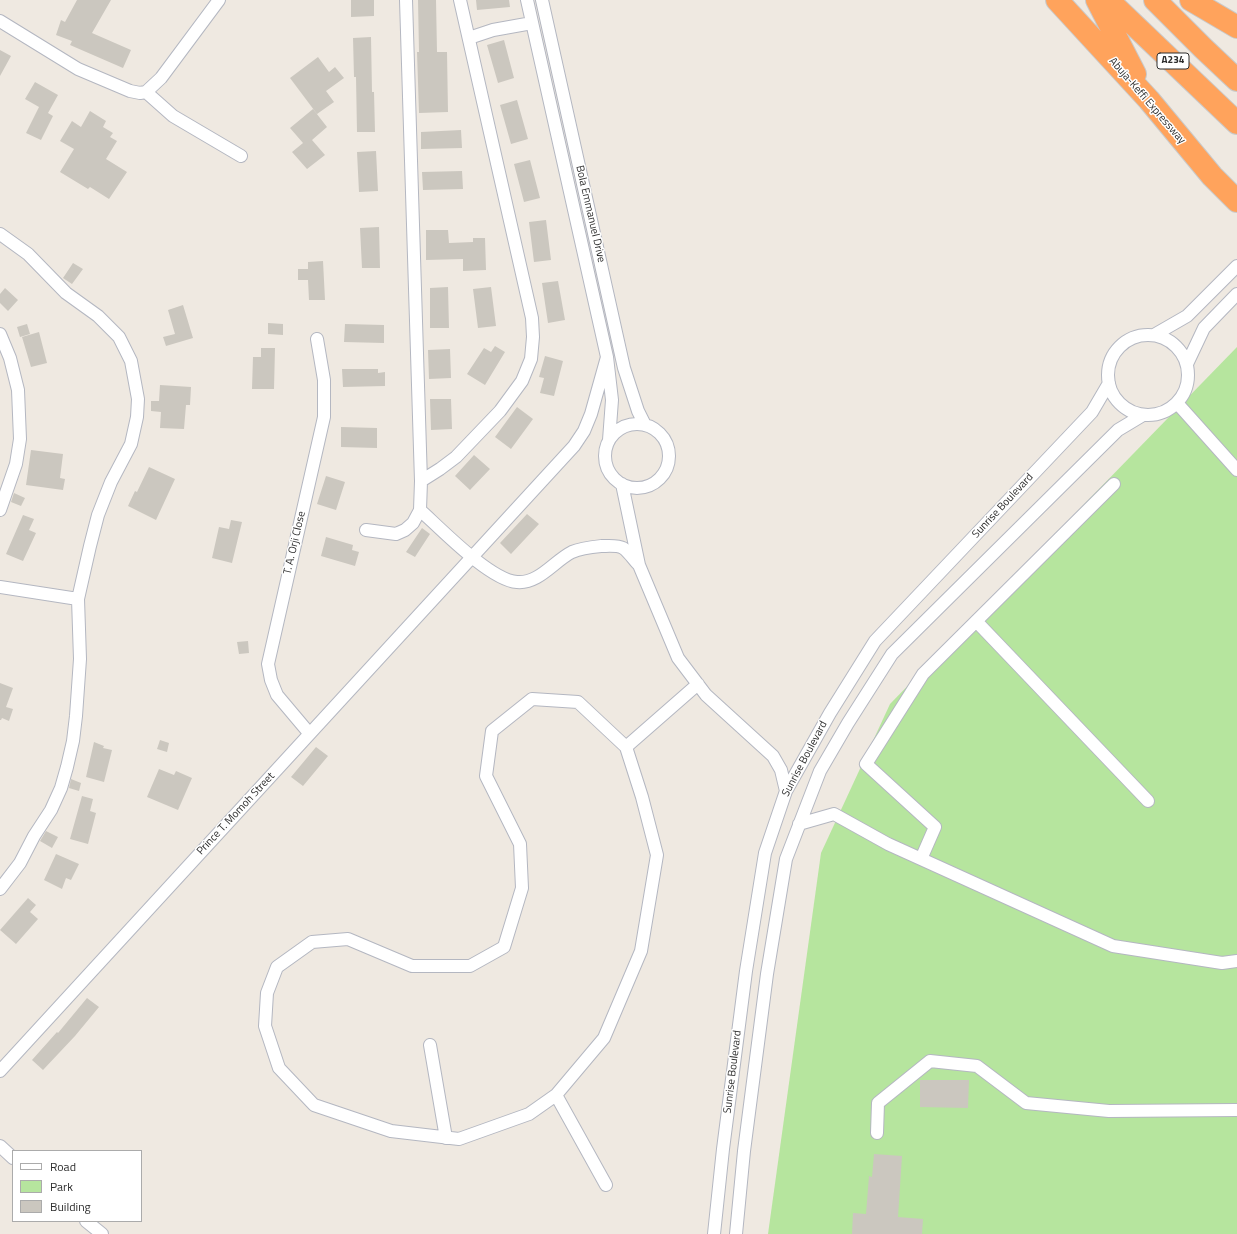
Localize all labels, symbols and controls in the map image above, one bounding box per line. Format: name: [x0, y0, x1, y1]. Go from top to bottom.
road number: A234: [1157, 53, 1189, 69]
street label: Abuja-Keffi Expressway: [1106, 55, 1188, 147]
street label: Bola Emmanuel Drive: [572, 164, 608, 264]
street label: Sunrise Boulevard: [970, 471, 1036, 541]
street label: T. A. Orji Close: [281, 510, 309, 576]
street label: Sunrise Boulevard: [780, 719, 830, 799]
street label: Prince T. Momoh Street: [194, 770, 278, 858]
street label: Sunrise Boulevard: [721, 1030, 745, 1114]
legend: [12, 1150, 142, 1222]
text: Road: [50, 1157, 76, 1176]
text: Park: [50, 1177, 73, 1196]
text: Building: [50, 1197, 91, 1216]

